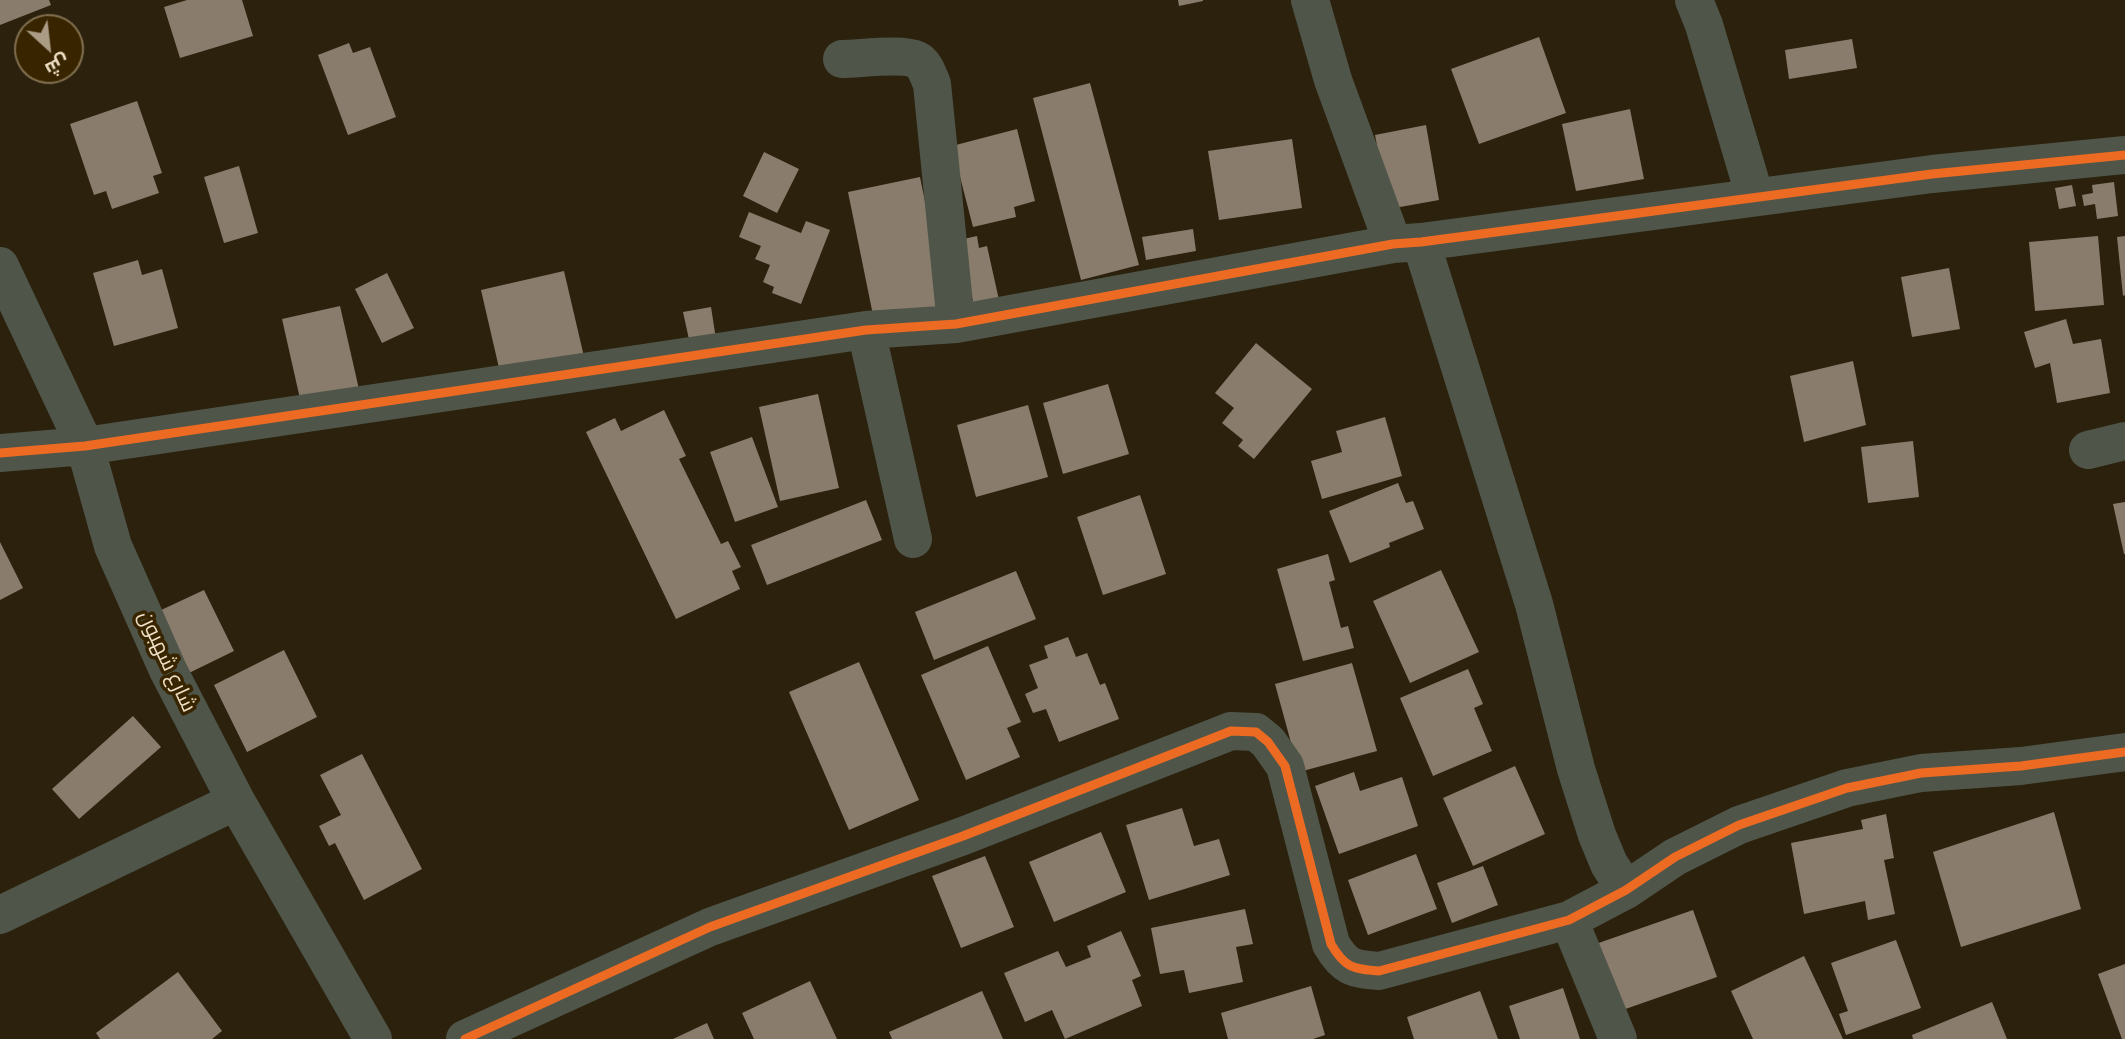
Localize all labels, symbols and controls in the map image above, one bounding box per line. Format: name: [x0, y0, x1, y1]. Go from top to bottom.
north arrow: [14, 14, 84, 84]
text: ش: [40, 48, 75, 85]
street label: شارع شهبون: [132, 607, 200, 717]

